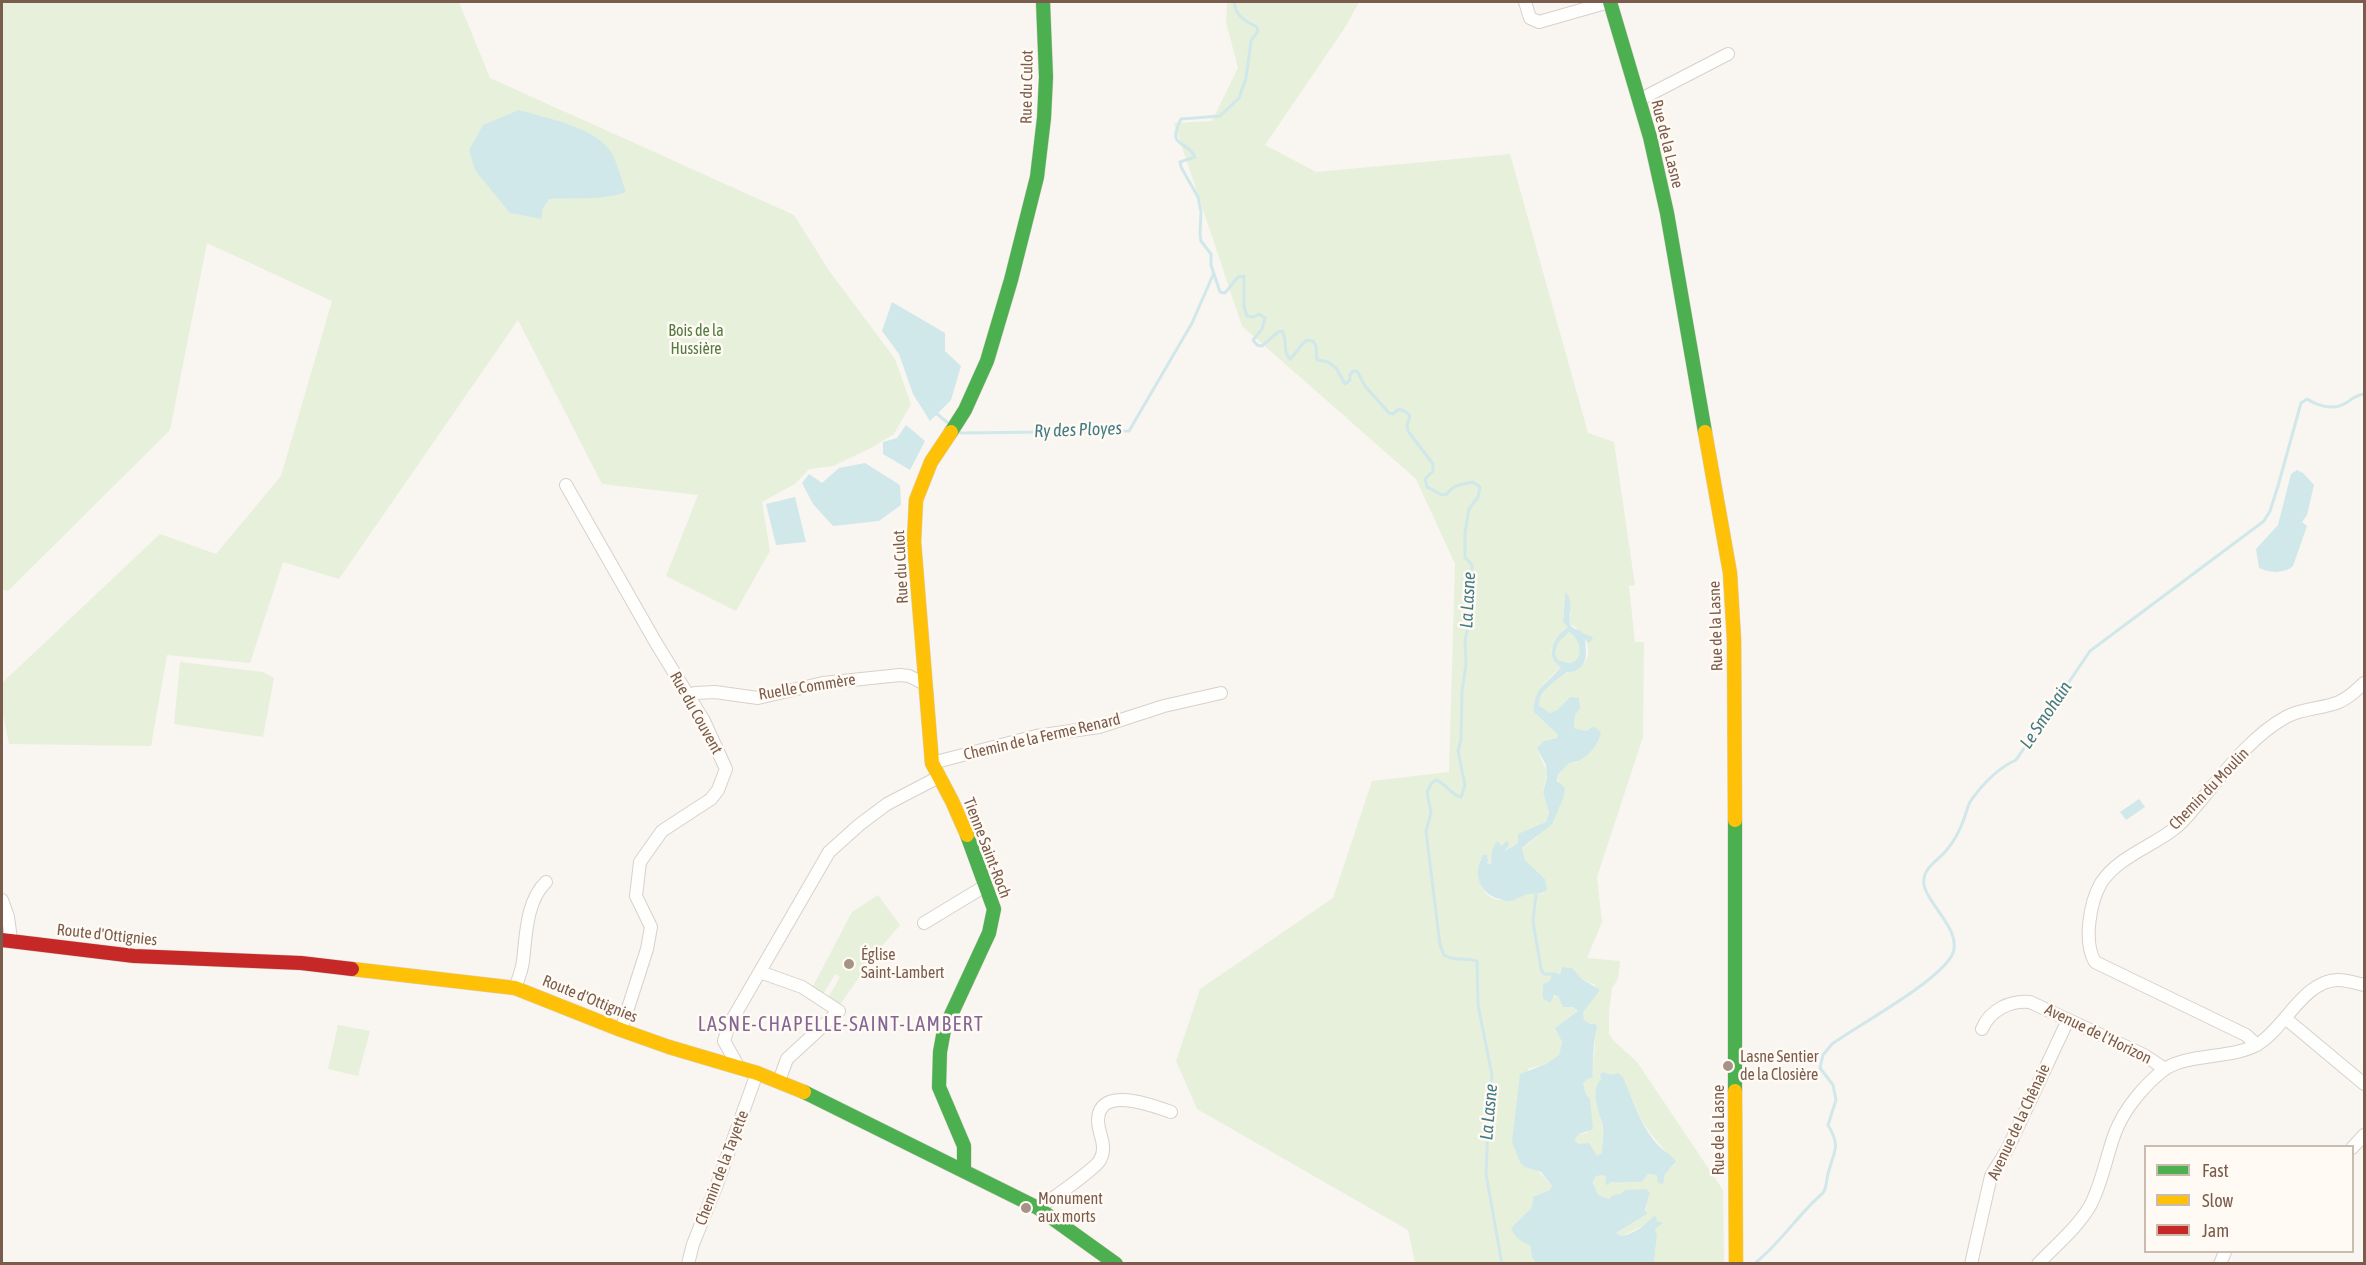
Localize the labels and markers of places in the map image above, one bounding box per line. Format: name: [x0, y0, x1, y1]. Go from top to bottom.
place label: Église Saint-Lambert: [861, 945, 944, 983]
marker: Église Saint-Lambert: [842, 957, 856, 971]
place label: Lasne Sentier de la Closière: [1740, 1047, 1819, 1085]
marker: Lasne Sentier de la Closière: [1721, 1059, 1735, 1073]
place label: Monument aux morts: [1038, 1189, 1103, 1227]
marker: Monument aux morts: [1019, 1201, 1033, 1215]

